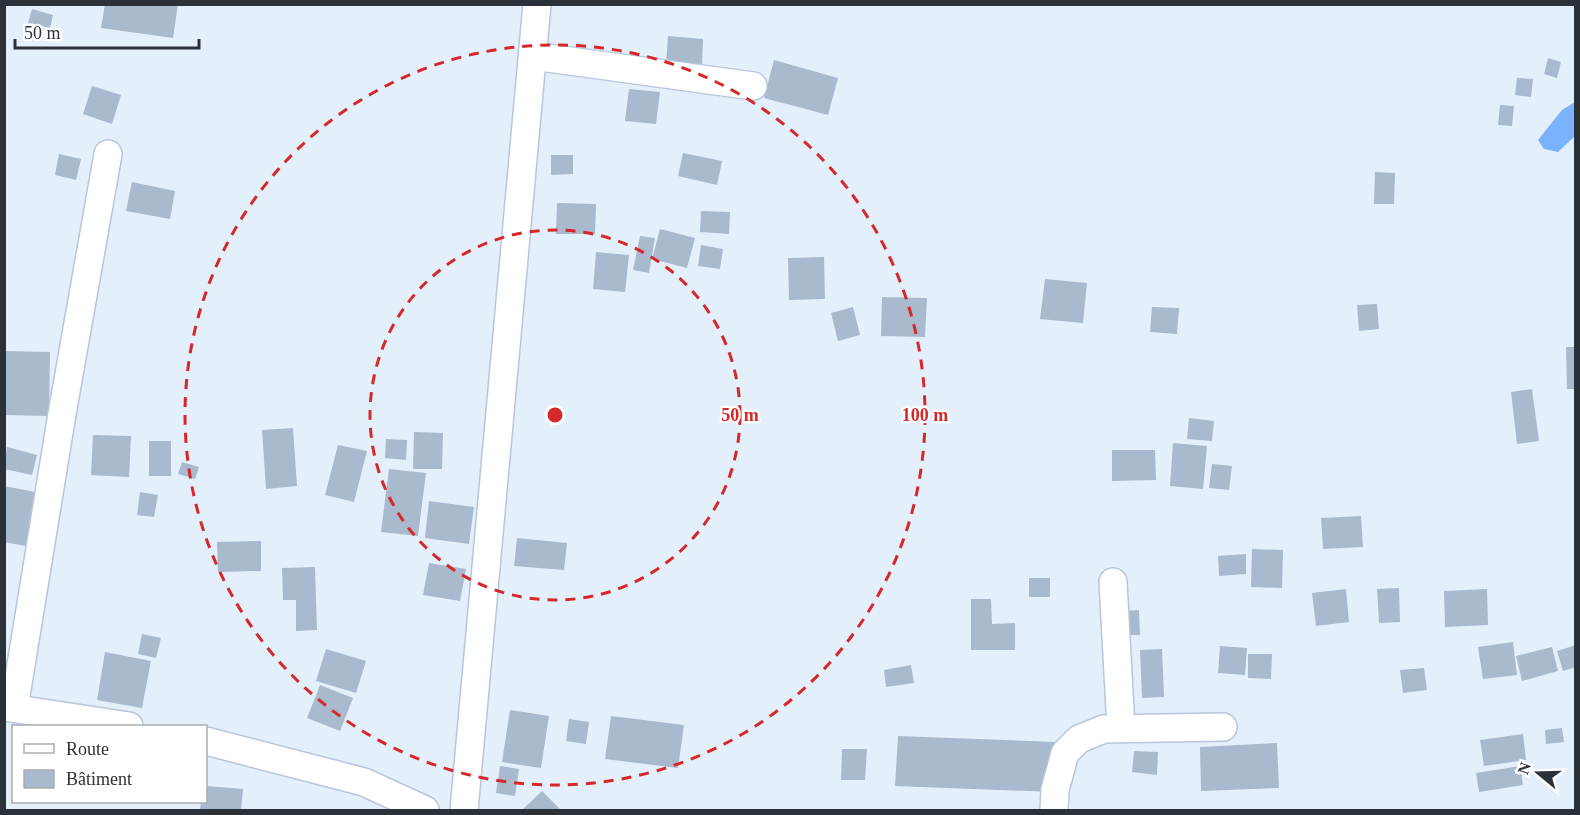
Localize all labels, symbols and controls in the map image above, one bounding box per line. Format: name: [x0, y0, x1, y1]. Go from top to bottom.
scale bar: [15, 12, 200, 50]
text: 50 m: [24, 23, 61, 43]
centre of rings: [545, 405, 565, 425]
text: 50 m: [721, 405, 759, 425]
text: 100 m: [902, 405, 948, 425]
legend: [12, 725, 207, 803]
text: Route: [66, 739, 109, 759]
north arrow: [1508, 743, 1568, 803]
text: N: [1514, 760, 1534, 777]
text: Bâtiment: [66, 769, 132, 789]

